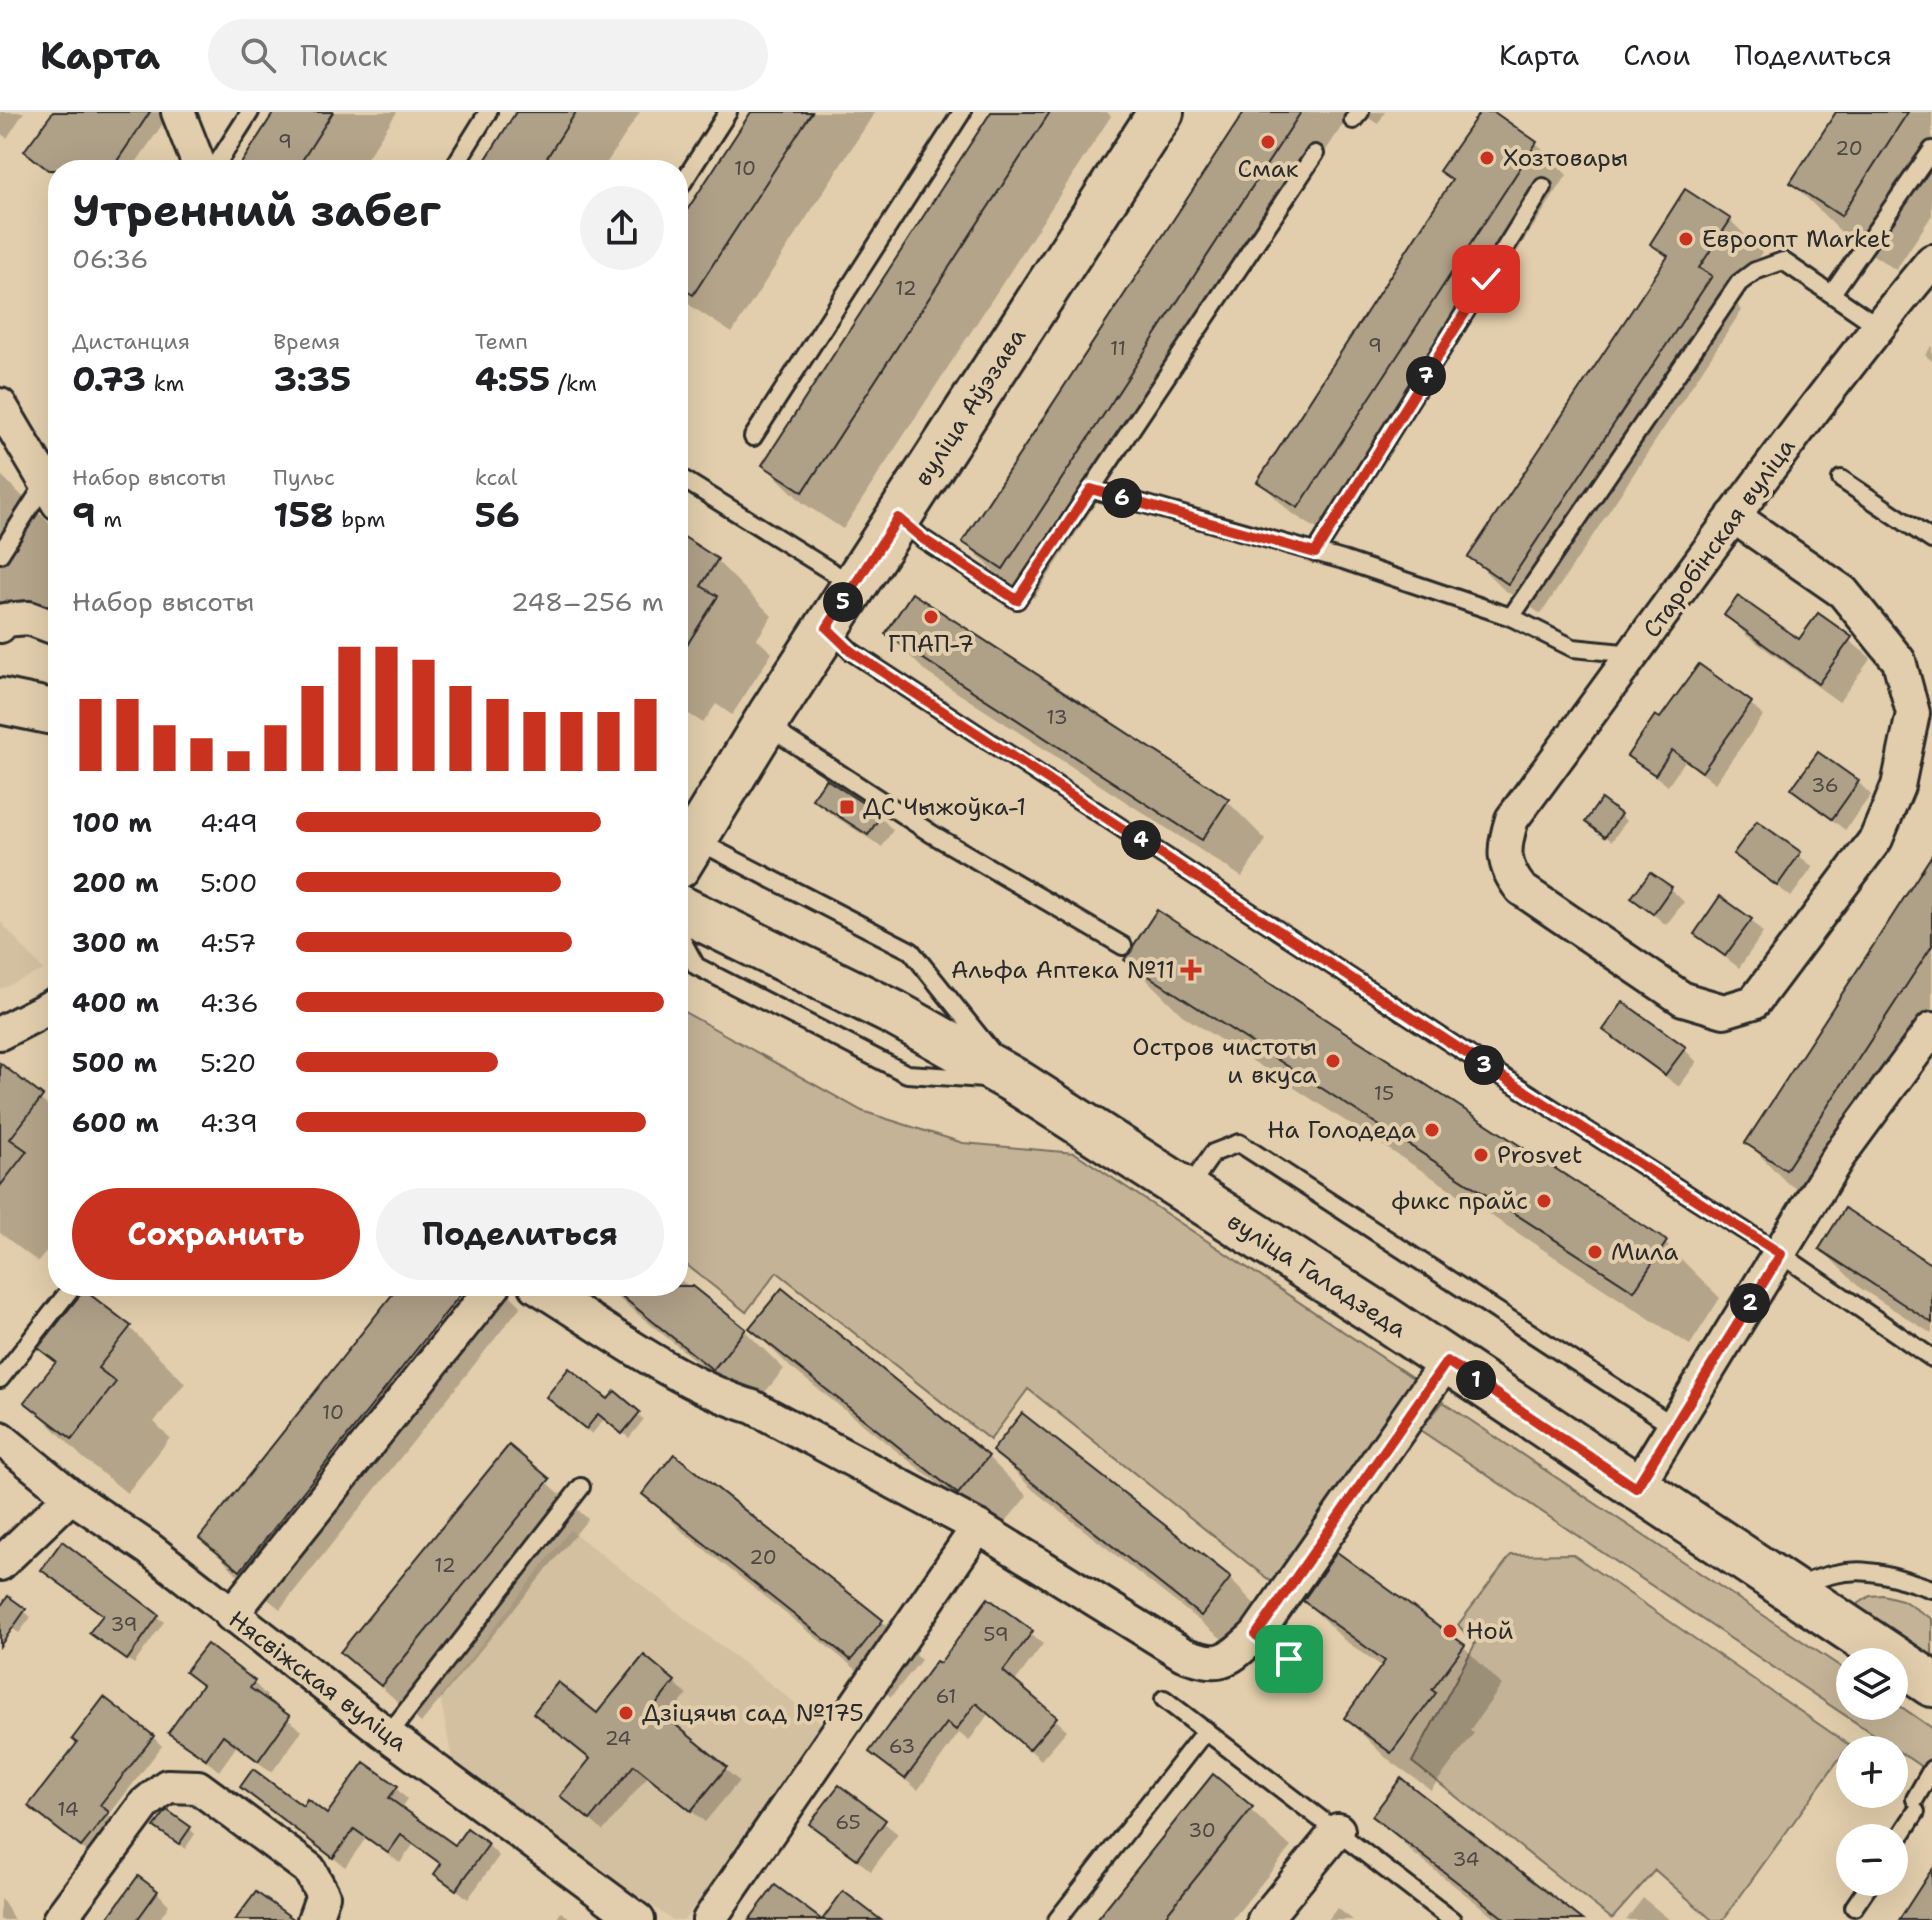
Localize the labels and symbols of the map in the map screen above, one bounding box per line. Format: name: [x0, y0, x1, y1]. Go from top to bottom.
house number: 9: [278, 128, 292, 154]
marker: Смак: [1259, 133, 1277, 151]
house number: 20: [1835, 135, 1863, 161]
place label: Хозтовары: [1503, 142, 1628, 174]
marker: Хозтовары: [1478, 149, 1496, 167]
place label: Смак: [1238, 153, 1299, 185]
house number: 10: [734, 155, 756, 181]
place label: Евроопт Market: [1702, 223, 1891, 255]
marker: Евроопт Market: [1677, 230, 1695, 248]
pin: [1452, 245, 1520, 313]
house number: 12: [895, 275, 917, 301]
street label: вуліца Аўэзава: [907, 322, 1033, 492]
house number: 9: [1368, 332, 1382, 358]
house number: 11: [1110, 335, 1126, 361]
pin: 7: [1406, 356, 1446, 396]
street label: Старобінская вуліца: [1636, 432, 1802, 644]
pin: 6: [1102, 478, 1142, 518]
pin: 5: [823, 582, 863, 622]
marker: ГПАП-7: [922, 608, 940, 626]
place label: ГПАП-7: [888, 628, 974, 660]
house number: 13: [1046, 704, 1068, 730]
house number: 36: [1811, 772, 1839, 798]
place label: ДС Чыжоўка-1: [863, 791, 1026, 823]
marker: ДС Чыжоўка-1: [838, 798, 856, 816]
pin: 4: [1121, 820, 1161, 860]
place label: Альфа Аптека №11: [951, 954, 1175, 986]
marker: Альфа Аптека №11: [1182, 961, 1200, 979]
place label: Остров чистоты и вкуса: [1132, 1031, 1317, 1091]
pin: 3: [1464, 1045, 1504, 1085]
marker: Остров чистоты и вкуса: [1324, 1052, 1342, 1070]
house number: 15: [1374, 1080, 1394, 1106]
place label: На Голодеда: [1267, 1114, 1416, 1146]
marker: На Голодеда: [1423, 1121, 1441, 1139]
place label: Prosvet: [1497, 1139, 1583, 1171]
marker: Prosvet: [1472, 1146, 1490, 1164]
place label: фикс прайс: [1391, 1185, 1528, 1217]
marker: фикс прайс: [1535, 1192, 1553, 1210]
street label: вуліца Галадзеда: [1221, 1205, 1413, 1345]
place label: Мила: [1611, 1236, 1678, 1268]
marker: Мила: [1586, 1243, 1604, 1261]
pin: 2: [1730, 1283, 1770, 1323]
pin: 1: [1456, 1360, 1496, 1400]
house number: 10: [322, 1399, 344, 1425]
house number: 20: [749, 1544, 777, 1570]
house number: 12: [434, 1552, 456, 1578]
street label: Нясвіжская вуліца: [222, 1603, 414, 1759]
house number: 39: [111, 1611, 137, 1637]
place label: Ной: [1466, 1615, 1513, 1647]
house number: 59: [983, 1621, 1009, 1647]
marker: Ной: [1441, 1622, 1459, 1640]
pin: [1255, 1625, 1323, 1693]
house number: 61: [936, 1683, 956, 1709]
place label: Дзіцячы сад №175: [642, 1697, 864, 1729]
marker: Дзіцячы сад №175: [617, 1704, 635, 1722]
house number: 24: [605, 1725, 631, 1751]
house number: 63: [889, 1733, 915, 1759]
house number: 14: [57, 1796, 79, 1822]
house number: 65: [835, 1809, 861, 1835]
house number: 30: [1188, 1817, 1216, 1843]
house number: 34: [1452, 1846, 1480, 1872]

